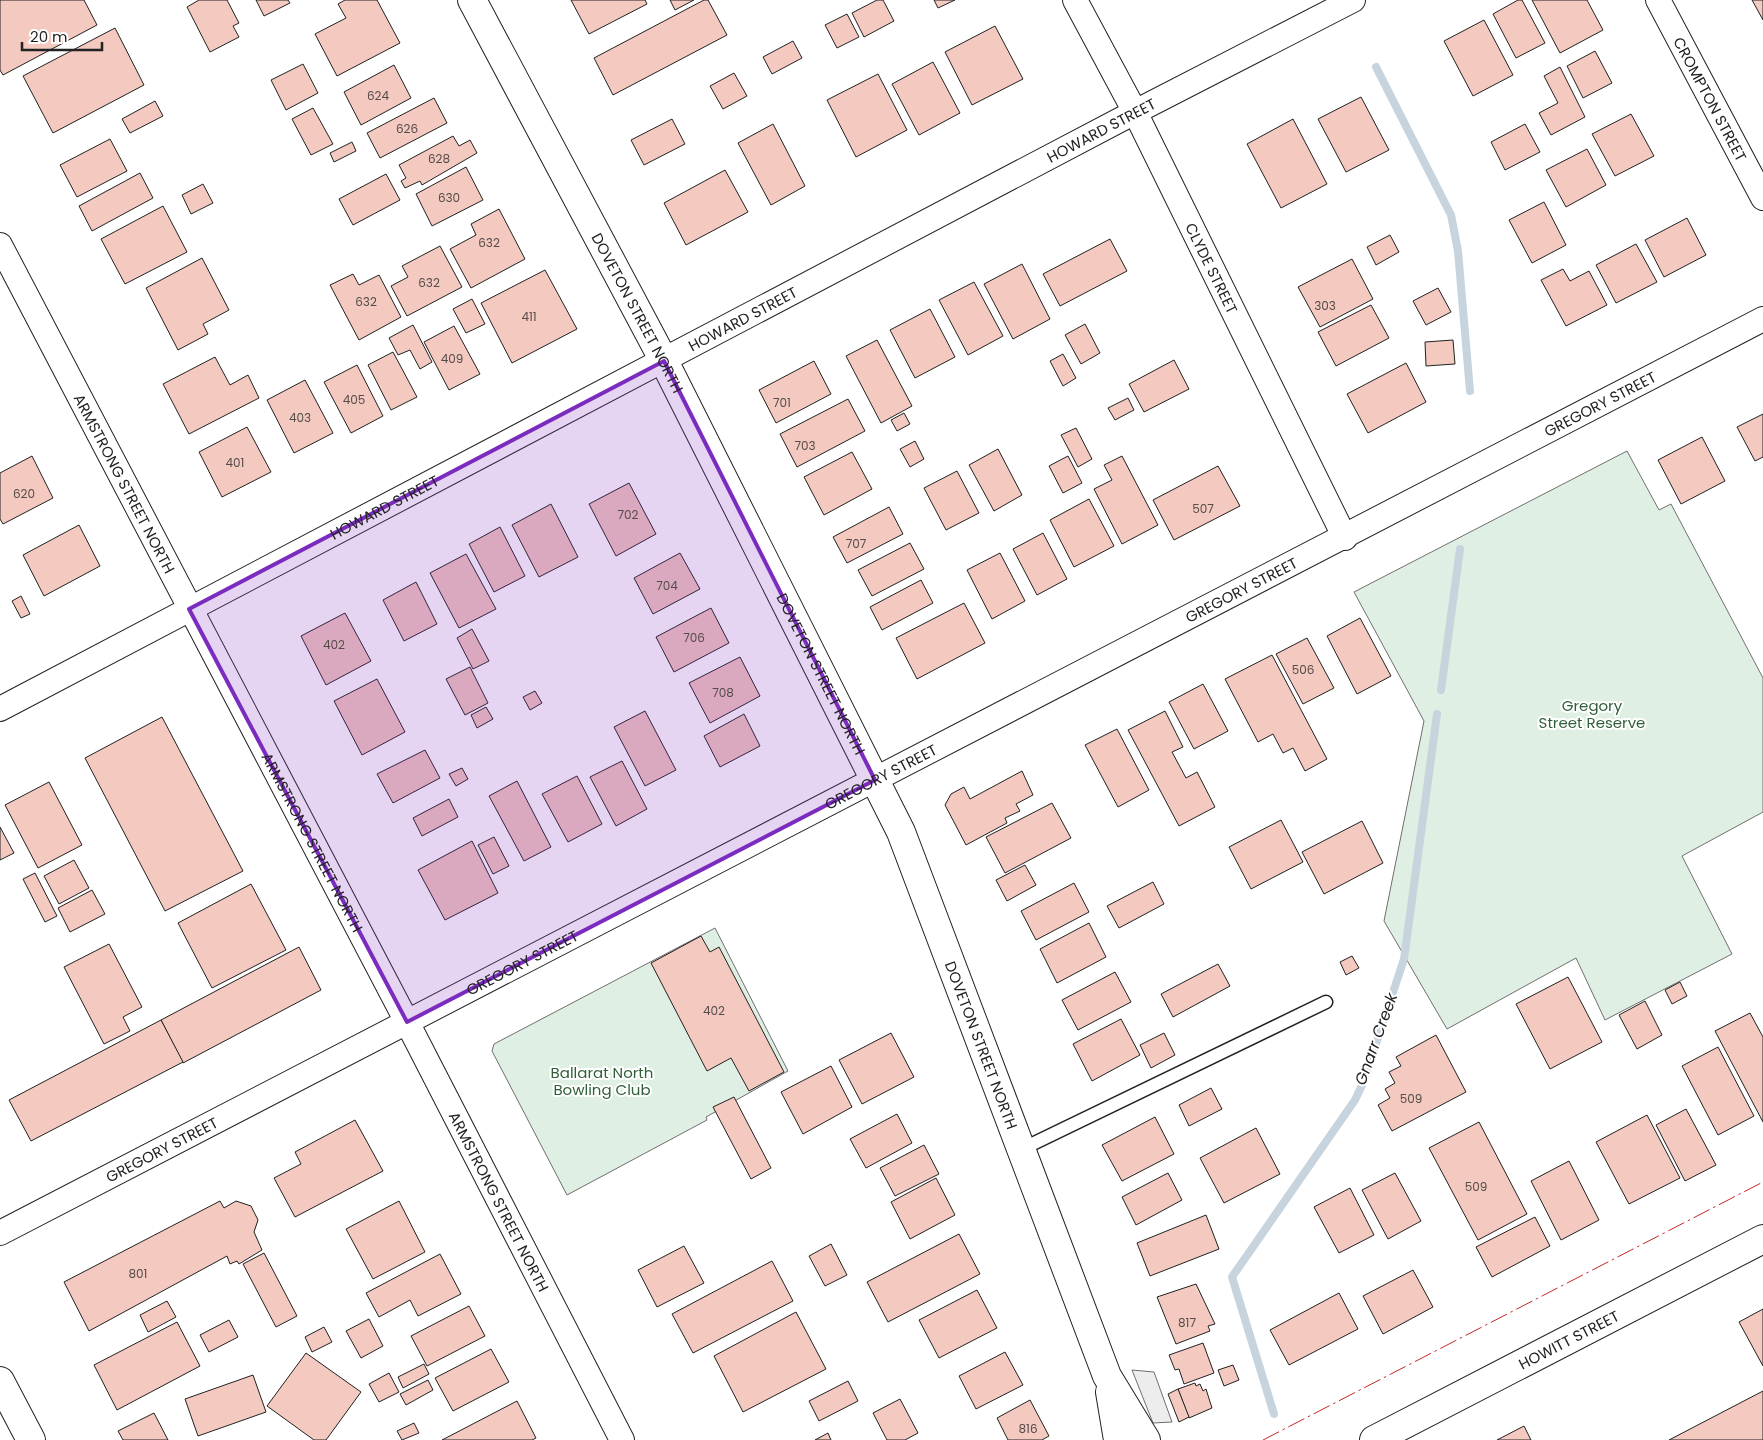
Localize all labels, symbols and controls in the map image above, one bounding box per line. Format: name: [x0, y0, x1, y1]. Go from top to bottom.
scale bar: [22, 20, 102, 52]
text: 20 m: [30, 26, 68, 47]
street label: CROMPTON STREET: [1669, 33, 1752, 165]
house number: 624: [367, 87, 389, 104]
street label: HOWARD STREET: [1043, 93, 1159, 167]
house number: 626: [396, 120, 418, 137]
house number: 628: [428, 150, 450, 167]
house number: 630: [438, 189, 460, 206]
street label: CLYDE STREET: [1181, 219, 1243, 317]
street label: DOVETON STREET NORTH: [587, 229, 689, 396]
house number: 632: [478, 234, 500, 251]
house number: 632: [418, 274, 440, 291]
street label: HOWARD STREET: [684, 281, 801, 356]
house number: 632: [355, 293, 377, 310]
house number: 303: [1314, 297, 1336, 314]
house number: 411: [521, 308, 537, 325]
house number: 409: [441, 350, 463, 367]
street label: GREGORY STREET: [1540, 366, 1659, 441]
street label: ARMSTRONG STREET NORTH: [69, 390, 180, 577]
house number: 405: [343, 391, 365, 408]
house number: 701: [773, 394, 791, 411]
house number: 403: [289, 409, 311, 426]
house number: 703: [794, 437, 816, 454]
house number: 401: [226, 454, 244, 471]
street label: HOWARD STREET: [326, 470, 442, 544]
house number: 620: [13, 485, 35, 502]
house number: 507: [1192, 500, 1214, 517]
house number: 702: [618, 506, 639, 523]
house number: 707: [846, 535, 867, 552]
street label: GREGORY STREET: [1181, 552, 1301, 627]
house number: 704: [656, 577, 678, 594]
street label: DOVETON STREET NORTH: [772, 589, 871, 758]
house number: 706: [683, 629, 705, 646]
house number: 402: [323, 636, 345, 653]
house number: 506: [1292, 661, 1314, 678]
house number: 708: [712, 684, 734, 701]
park label: Gregory Street Reserve: [1539, 695, 1645, 733]
street label: GREGORY STREET: [821, 739, 940, 814]
street label: ARMSTRONG STREET NORTH: [257, 749, 368, 935]
street label: GREGORY STREET: [462, 925, 582, 1000]
street label: DOVETON STREET NORTH: [940, 958, 1023, 1132]
water label: Gnarr Creek: [1349, 989, 1404, 1088]
house number: 402: [703, 1002, 725, 1019]
park label: Ballarat North Bowling Club: [551, 1062, 653, 1100]
house number: 509: [1400, 1090, 1422, 1107]
street label: ARMSTRONG STREET NORTH: [444, 1108, 554, 1295]
street label: GREGORY STREET: [102, 1111, 221, 1187]
house number: 509: [1465, 1178, 1487, 1195]
house number: 801: [129, 1265, 147, 1282]
street label: HOWITT STREET: [1515, 1305, 1622, 1374]
house number: 817: [1178, 1314, 1196, 1331]
house number: 816: [1018, 1420, 1038, 1437]

